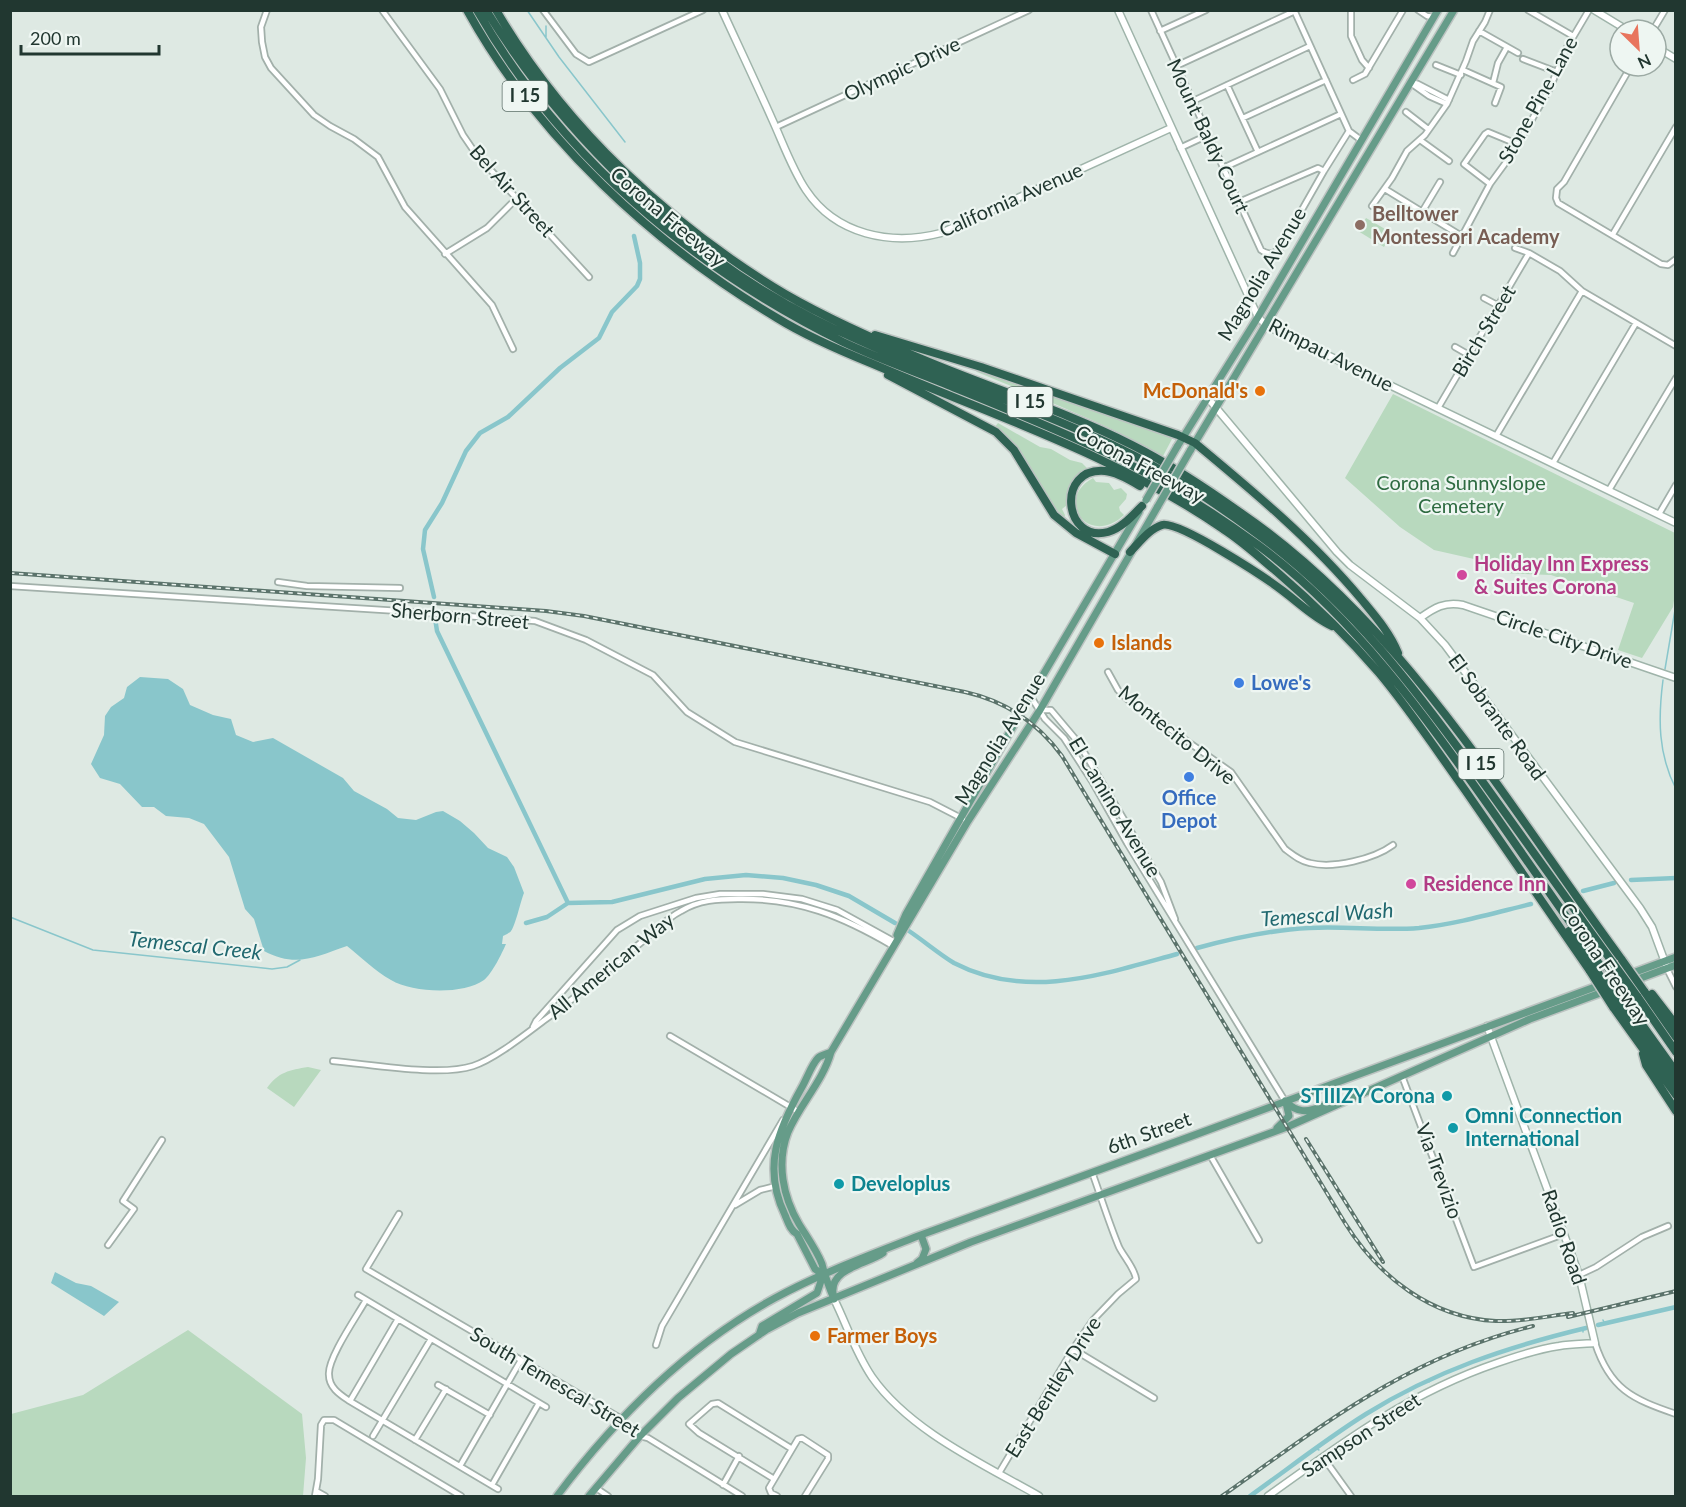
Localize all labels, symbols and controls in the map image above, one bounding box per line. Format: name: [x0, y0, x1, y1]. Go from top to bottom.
scale bar: [21, 18, 159, 56]
north arrow: [1608, 18, 1668, 78]
text: 200 m: [30, 27, 81, 49]
street label: Olympic Drive: [840, 31, 964, 106]
street label: Stone Pine Lane: [1492, 32, 1582, 167]
text: N: [1635, 51, 1654, 73]
street label: Mount Baldy Court: [1163, 54, 1255, 217]
road number: I 15: [502, 81, 548, 111]
street label: Bel Air Street: [465, 139, 560, 241]
street label: California Avenue: [935, 157, 1086, 242]
street label: Corona Freeway: [606, 161, 732, 272]
place label: Belltower Montessori Academy: [1372, 201, 1560, 248]
street label: Magnolia Avenue: [1212, 202, 1310, 344]
marker: Belltower Montessori Academy: [1353, 218, 1367, 232]
street label: Birch Street: [1446, 280, 1520, 381]
street label: Rimpau Avenue: [1265, 312, 1398, 396]
place label: McDonald's: [1143, 378, 1248, 402]
marker: McDonald's: [1253, 384, 1267, 398]
road number: I 15: [1008, 387, 1052, 417]
street label: Corona Freeway: [1072, 419, 1210, 508]
park label: Corona Sunnyslope Cemetery: [1376, 470, 1546, 517]
place label: Holiday Inn Express & Suites Corona: [1474, 551, 1649, 598]
marker: Holiday Inn Express & Suites Corona: [1455, 568, 1469, 582]
street label: Sherborn Street: [390, 597, 530, 633]
street label: Circle City Drive: [1493, 603, 1636, 673]
place label: Islands: [1111, 630, 1172, 654]
marker: Islands: [1092, 636, 1106, 650]
street label: El Sobrante Road: [1444, 649, 1552, 784]
street label: Magnolia Avenue: [949, 668, 1049, 809]
place label: Lowe's: [1251, 670, 1311, 694]
marker: Lowe's: [1232, 676, 1246, 690]
street label: Montecito Drive: [1114, 680, 1241, 789]
street label: El Camino Avenue: [1065, 732, 1167, 881]
road number: I 15: [1458, 749, 1504, 779]
marker: Office Depot: [1182, 770, 1196, 784]
place label: Office Depot: [1161, 785, 1217, 832]
place label: Residence Inn: [1423, 871, 1546, 895]
marker: Residence Inn: [1404, 877, 1418, 891]
water label: Temescal Wash: [1260, 896, 1394, 931]
street label: Corona Freeway: [1556, 898, 1656, 1030]
street label: All American Way: [543, 907, 679, 1023]
water label: Temescal Creek: [127, 925, 264, 964]
place label: STIIIZY Corona: [1301, 1083, 1435, 1107]
marker: STIIIZY Corona: [1440, 1089, 1454, 1103]
place label: Omni Connection International: [1465, 1103, 1622, 1150]
street label: 6th Street: [1103, 1106, 1194, 1158]
street label: Via Trevizio: [1412, 1120, 1468, 1222]
marker: Omni Connection International: [1446, 1121, 1460, 1135]
place label: Developlus: [851, 1171, 950, 1195]
marker: Developlus: [832, 1177, 846, 1191]
street label: Radio Road: [1537, 1186, 1592, 1287]
street label: East Bentley Drive: [999, 1312, 1105, 1461]
street label: South Temescal Street: [466, 1321, 645, 1441]
place label: Farmer Boys: [827, 1323, 937, 1347]
marker: Farmer Boys: [808, 1329, 822, 1343]
street label: Sampson Street: [1296, 1387, 1425, 1482]

